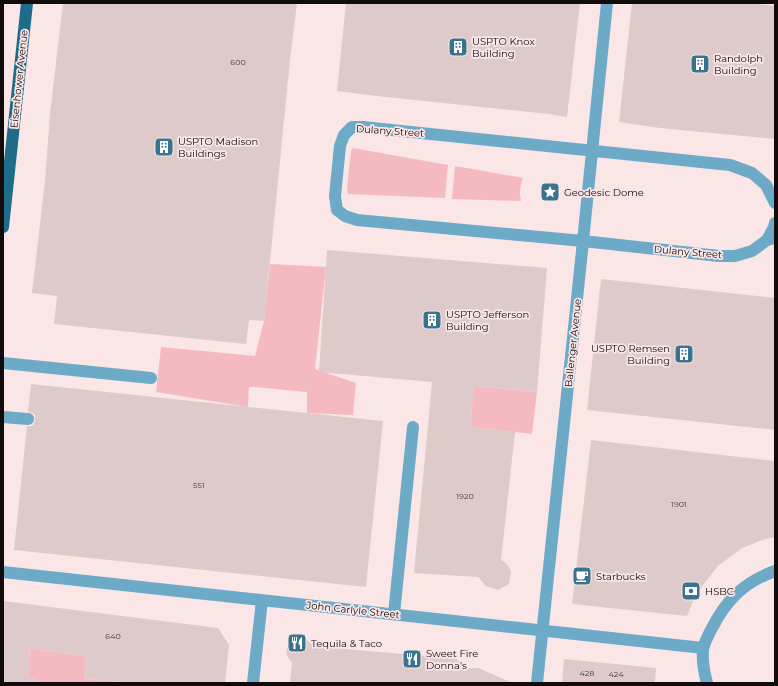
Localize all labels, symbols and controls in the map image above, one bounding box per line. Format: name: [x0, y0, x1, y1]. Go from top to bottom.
street label: Eisenhower Avenue: [7, 29, 31, 129]
place label: USPTO Knox Building: [472, 35, 535, 60]
building icon: USPTO Knox Building: [447, 36, 469, 58]
place label: Randolph Building: [714, 52, 763, 77]
building icon: Randolph Building: [689, 53, 711, 75]
house number: 600: [230, 57, 246, 67]
street label: Dulany Street: [355, 122, 425, 140]
place label: USPTO Madison Buildings: [178, 135, 258, 160]
building icon: USPTO Madison Buildings: [153, 136, 175, 158]
place icon: Geodesic Dome: [539, 181, 561, 203]
place label: Geodesic Dome: [564, 186, 644, 199]
street label: Dulany Street: [653, 243, 723, 261]
street label: Ballenger Avenue: [562, 298, 584, 388]
place label: USPTO Jefferson Building: [446, 308, 529, 333]
building icon: USPTO Jefferson Building: [421, 309, 443, 331]
place label: USPTO Remsen Building: [591, 342, 670, 367]
building icon: USPTO Remsen Building: [673, 343, 695, 365]
house number: 551: [193, 480, 205, 490]
house number: 1920: [456, 491, 474, 501]
house number: 1901: [671, 499, 687, 509]
cafe icon: Starbucks: [571, 565, 593, 587]
place label: Starbucks: [596, 570, 646, 583]
bank icon: HSBC: [680, 580, 702, 602]
place label: HSBC: [705, 585, 734, 598]
street label: John Carlyle Street: [305, 599, 400, 621]
house number: 640: [105, 631, 121, 641]
restaurant icon: Tequila & Taco: [286, 632, 308, 654]
place label: Tequila & Taco: [311, 637, 382, 650]
place label: Sweet Fire Donna's: [426, 647, 478, 672]
restaurant icon: Sweet Fire Donna's: [401, 648, 423, 670]
house number: 428: [580, 668, 594, 678]
house number: 424: [609, 669, 624, 679]

